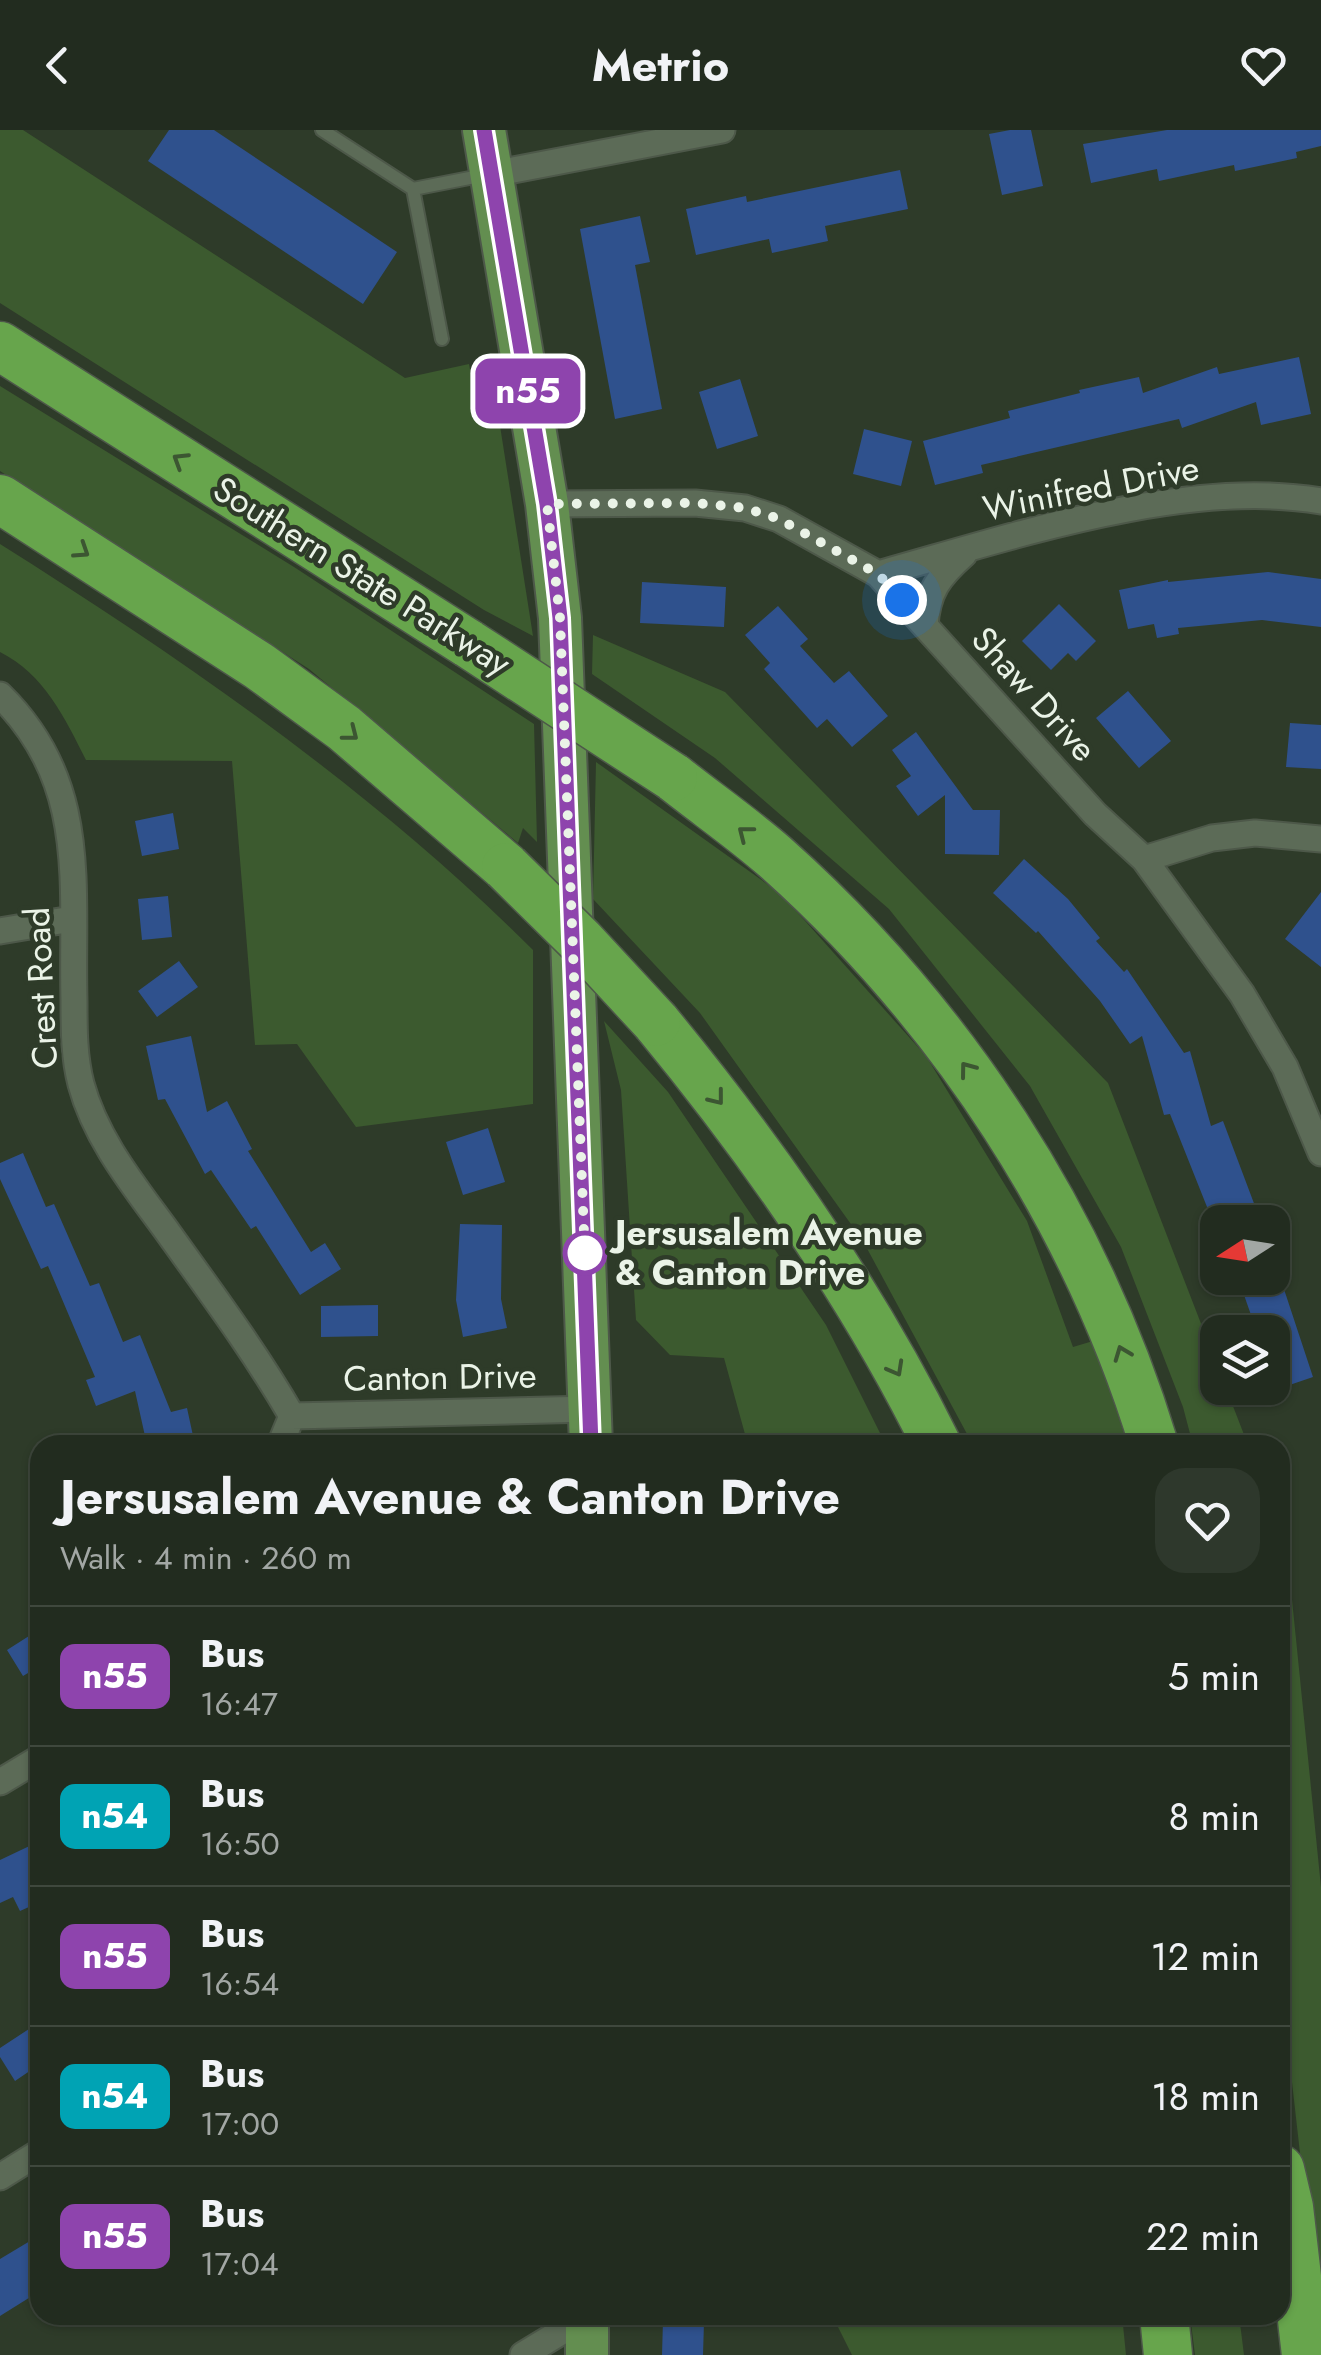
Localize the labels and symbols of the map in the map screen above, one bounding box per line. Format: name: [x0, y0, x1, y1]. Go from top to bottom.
line badge: n55: [470, 358, 586, 424]
street label: Winifred Drive: [979, 443, 1203, 533]
one-way arrow: [173, 454, 191, 473]
street label: Southern State Parkway: [204, 464, 521, 688]
one-way arrow: [71, 539, 89, 558]
your location: [877, 575, 927, 625]
street label: Shaw Drive: [960, 615, 1108, 773]
one-way arrow: [340, 722, 358, 740]
one-way arrow: [738, 827, 756, 845]
street label: Crest Road: [12, 906, 70, 1070]
one-way arrow: [961, 1062, 978, 1080]
one-way arrow: [705, 1087, 723, 1105]
north arrow: [1200, 1205, 1290, 1295]
place label: Jersusalem Avenue & Canton Drive: [609, 1208, 923, 1298]
marker: Jersusalem Avenue & Canton Drive: [564, 1232, 606, 1274]
one-way arrow: [1114, 1345, 1134, 1363]
street label: Canton Drive: [343, 1350, 537, 1404]
one-way arrow: [884, 1358, 904, 1376]

